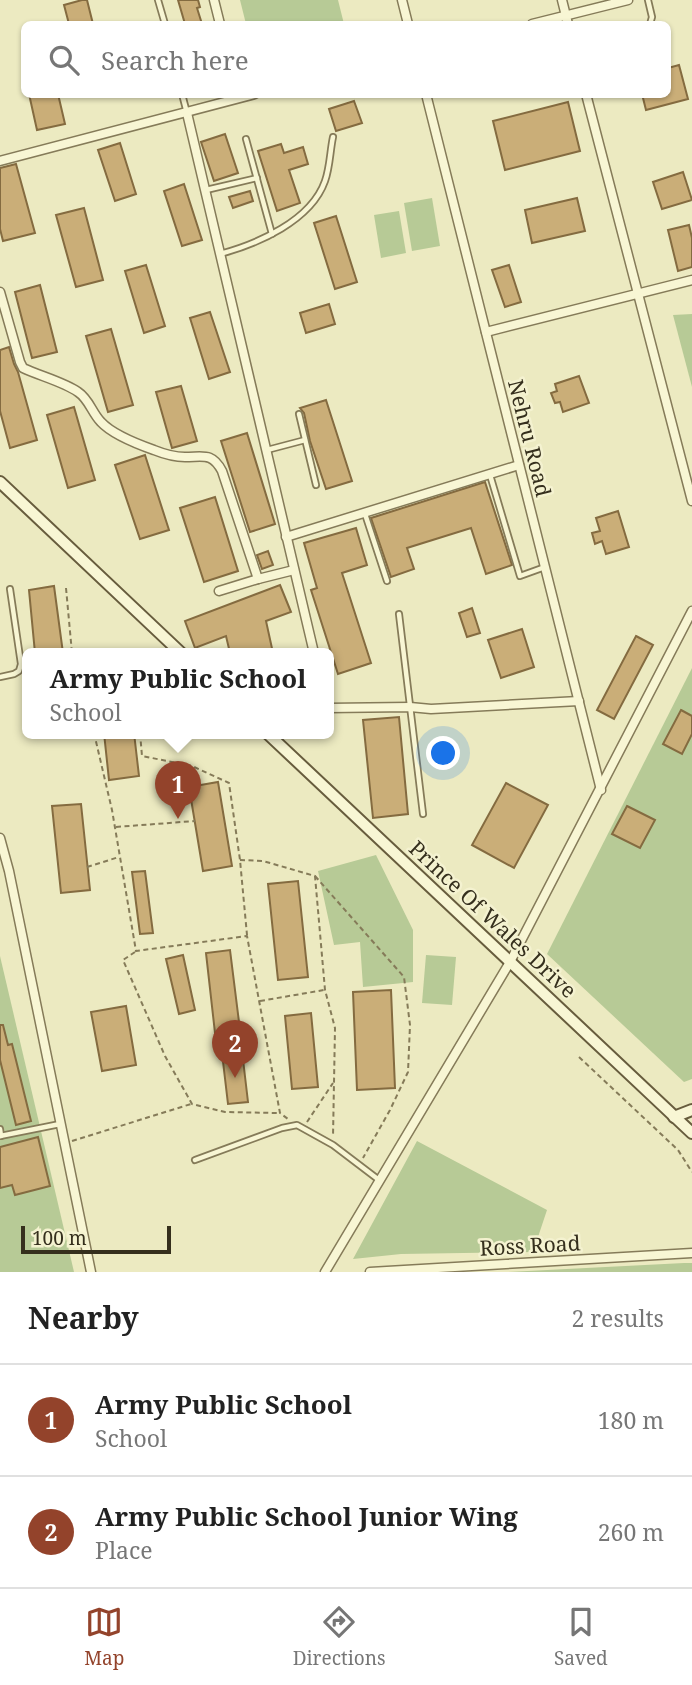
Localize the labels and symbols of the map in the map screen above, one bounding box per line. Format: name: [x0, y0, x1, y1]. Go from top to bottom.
street label: Nehru Road: [502, 376, 558, 500]
your location: [426, 736, 460, 770]
pin: 1: [155, 761, 201, 819]
street label: Prince Of Wales Drive: [403, 834, 583, 1004]
pin: 2: [212, 1020, 258, 1078]
scale bar: [21, 1223, 172, 1255]
street label: Ross Road: [479, 1228, 581, 1262]

